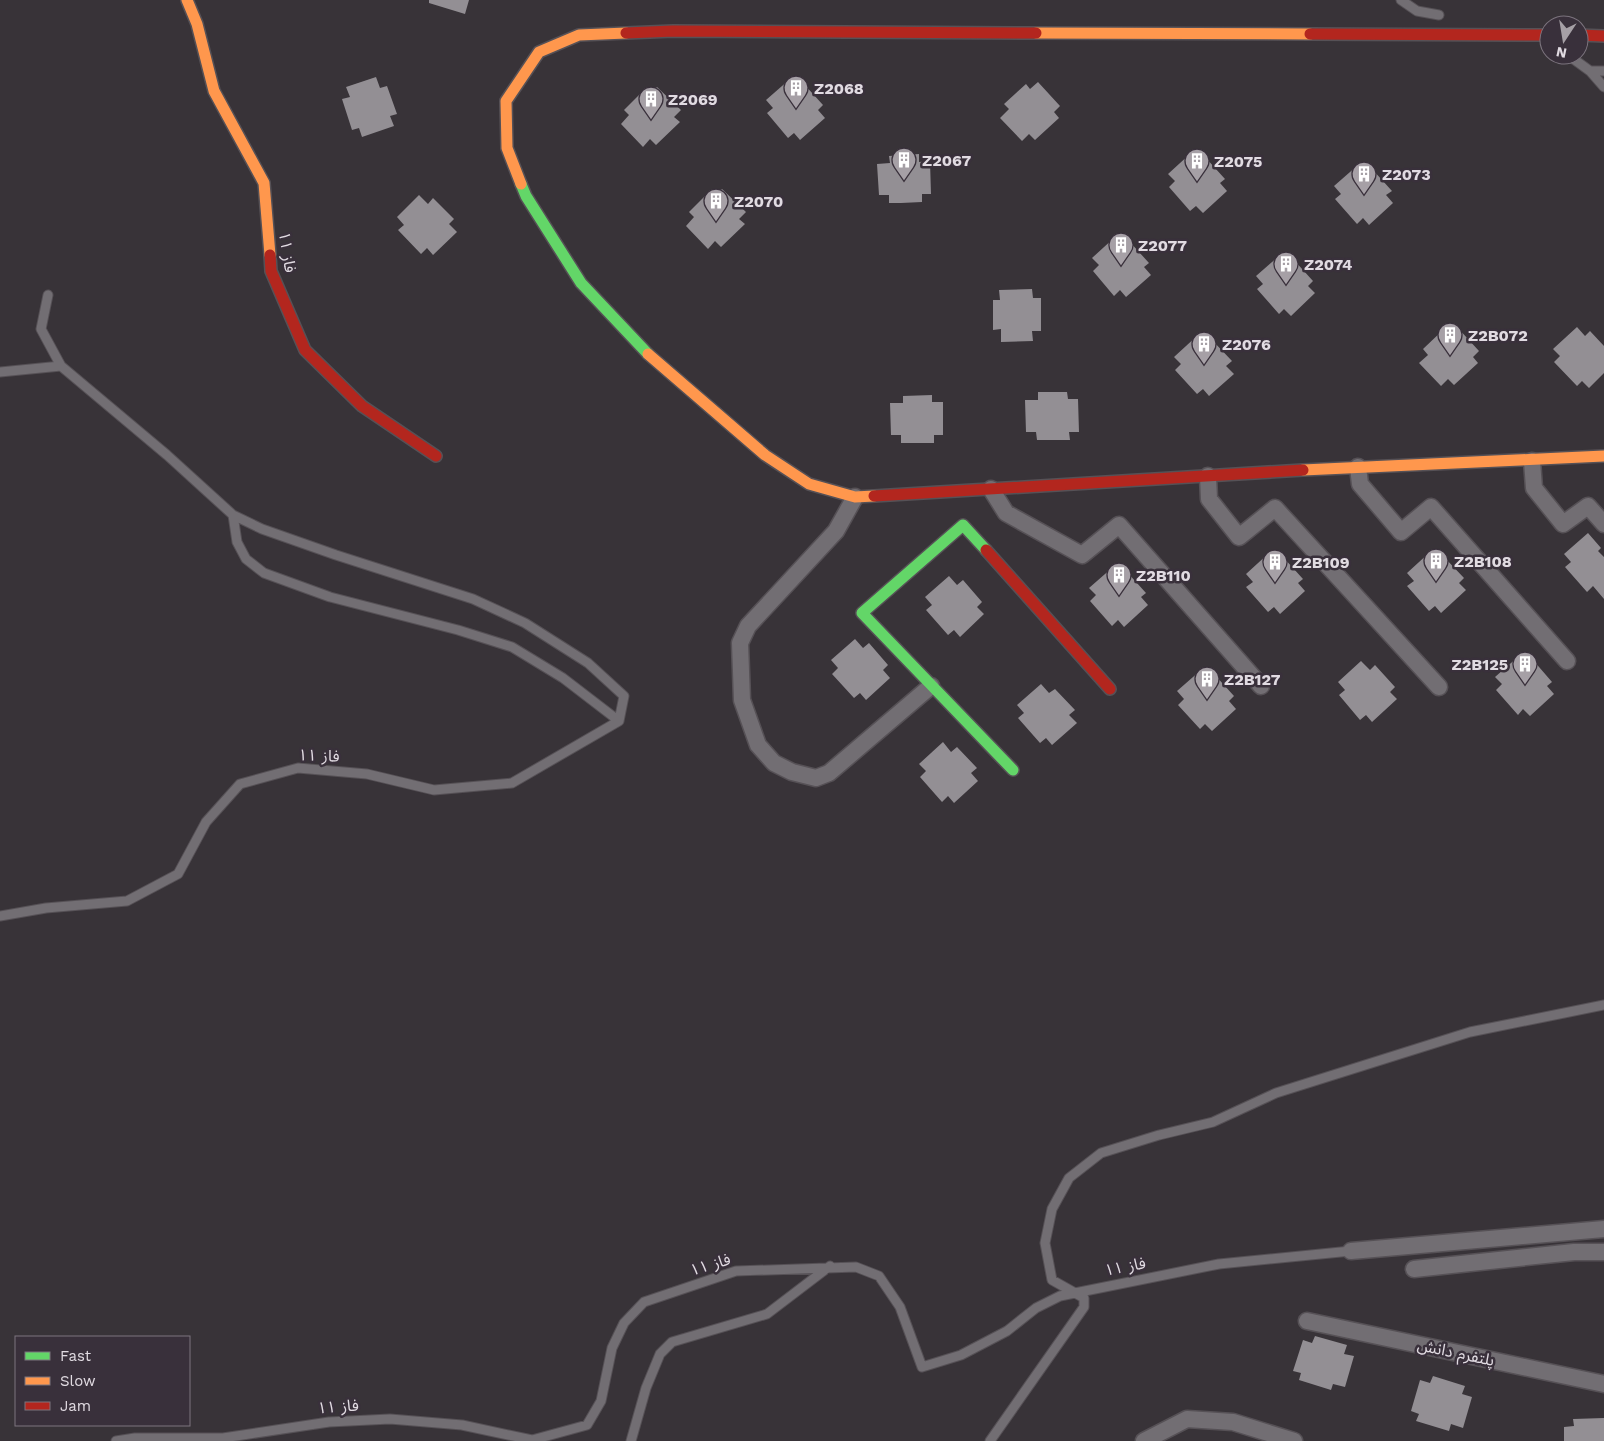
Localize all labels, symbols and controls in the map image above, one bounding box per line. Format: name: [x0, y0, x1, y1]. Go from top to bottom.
north arrow: [1539, 15, 1589, 65]
text: N: [1555, 44, 1568, 62]
building icon: Z2068: [783, 75, 809, 109]
place label: Z2068: [814, 79, 864, 98]
building icon: Z2069: [638, 86, 664, 120]
place label: Z2069: [668, 90, 718, 109]
building icon: Z2067: [891, 147, 917, 181]
building icon: Z2075: [1184, 148, 1210, 182]
place label: Z2067: [922, 151, 971, 170]
place label: Z2075: [1214, 152, 1262, 171]
building icon: Z2073: [1351, 161, 1377, 195]
place label: Z2073: [1382, 165, 1431, 184]
building icon: Z2070: [703, 188, 729, 222]
place label: Z2070: [734, 192, 783, 211]
street label: فاز ۱۱: [275, 230, 300, 274]
building icon: Z2077: [1108, 232, 1134, 266]
place label: Z2077: [1138, 236, 1187, 255]
building icon: Z2074: [1273, 251, 1299, 285]
place label: Z2074: [1304, 255, 1352, 274]
building icon: Z2B072: [1437, 322, 1463, 356]
place label: Z2B072: [1468, 326, 1528, 345]
building icon: Z2076: [1191, 331, 1217, 365]
place label: Z2076: [1222, 335, 1271, 354]
building icon: Z2B108: [1423, 548, 1449, 582]
building icon: Z2B109: [1262, 549, 1288, 583]
place label: Z2B108: [1454, 552, 1512, 571]
place label: Z2B109: [1292, 553, 1350, 572]
building icon: Z2B110: [1106, 562, 1132, 596]
place label: Z2B110: [1136, 566, 1191, 585]
building icon: Z2B125: [1512, 651, 1538, 685]
place label: Z2B125: [1452, 655, 1508, 674]
building icon: Z2B127: [1194, 666, 1220, 700]
place label: Z2B127: [1224, 670, 1281, 689]
street label: فاز ۱۱: [298, 745, 340, 766]
street label: فاز ۱۱: [688, 1249, 733, 1280]
street label: فاز ۱۱: [1103, 1253, 1147, 1280]
street label: پلتفرم دانش: [1415, 1335, 1496, 1373]
legend: [15, 1336, 190, 1426]
text: Fast: [60, 1347, 92, 1365]
text: Slow: [60, 1372, 96, 1390]
street label: فاز ۱۱: [317, 1396, 359, 1417]
text: Jam: [60, 1397, 91, 1415]

